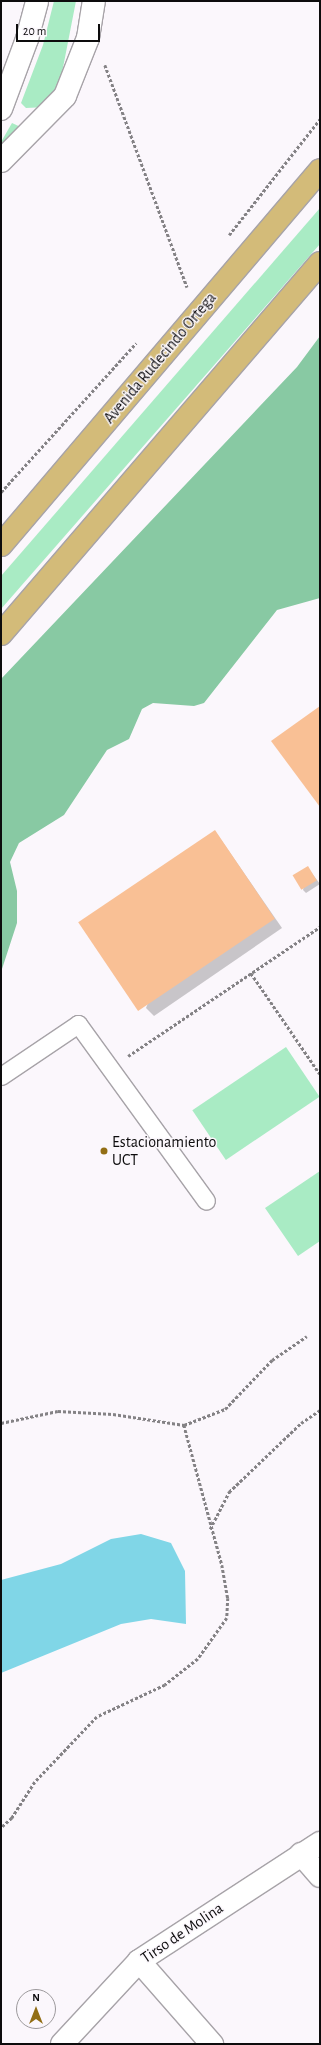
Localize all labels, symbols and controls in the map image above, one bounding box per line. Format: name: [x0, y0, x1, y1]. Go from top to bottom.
scale bar: [18, 16, 102, 42]
text: 20 m: [23, 25, 46, 37]
street label: Avenida Rudecindo Ortega: [100, 289, 220, 427]
place label: Estacionamiento UCT: [112, 1132, 216, 1170]
marker: Estacionamiento UCT: [99, 1146, 109, 1156]
street label: Tirso de Molina: [137, 1898, 227, 1968]
north arrow: [16, 1989, 56, 2029]
text: N: [32, 1992, 40, 2003]

